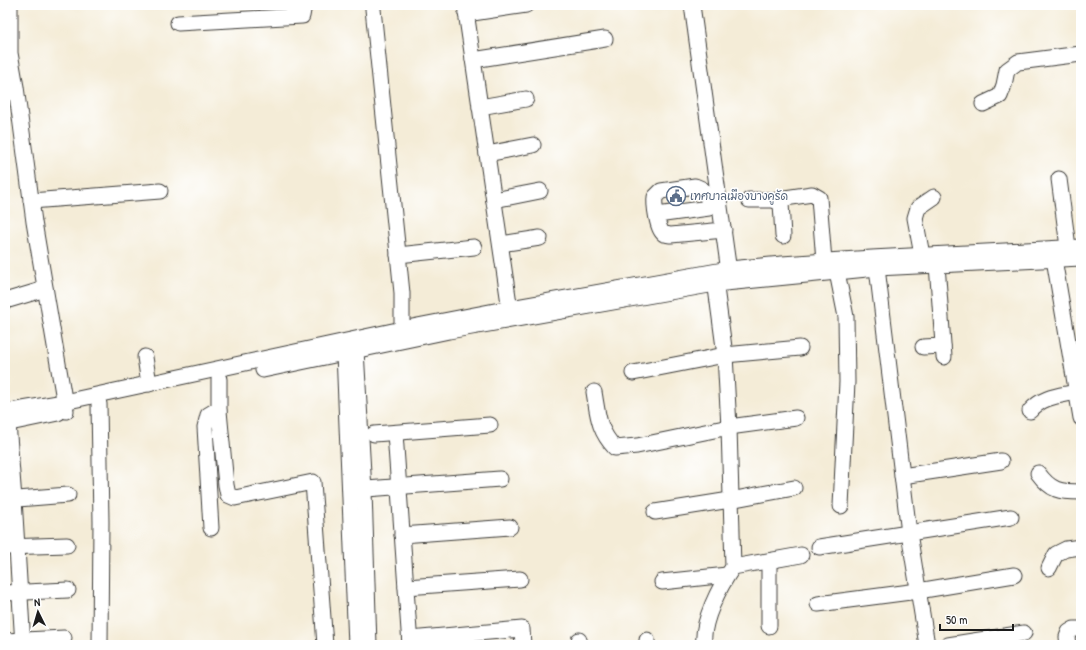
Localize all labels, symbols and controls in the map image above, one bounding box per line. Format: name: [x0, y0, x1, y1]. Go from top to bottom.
public building icon: เทศบาลเมืองบางคูรัด: [665, 185, 687, 207]
place label: เทศบาลเมืองบางคูรัด: [690, 188, 788, 205]
north arrow: [18, 592, 58, 632]
text: N: [34, 595, 41, 609]
scale bar: [940, 606, 1013, 632]
text: 50 m: [946, 611, 967, 628]

